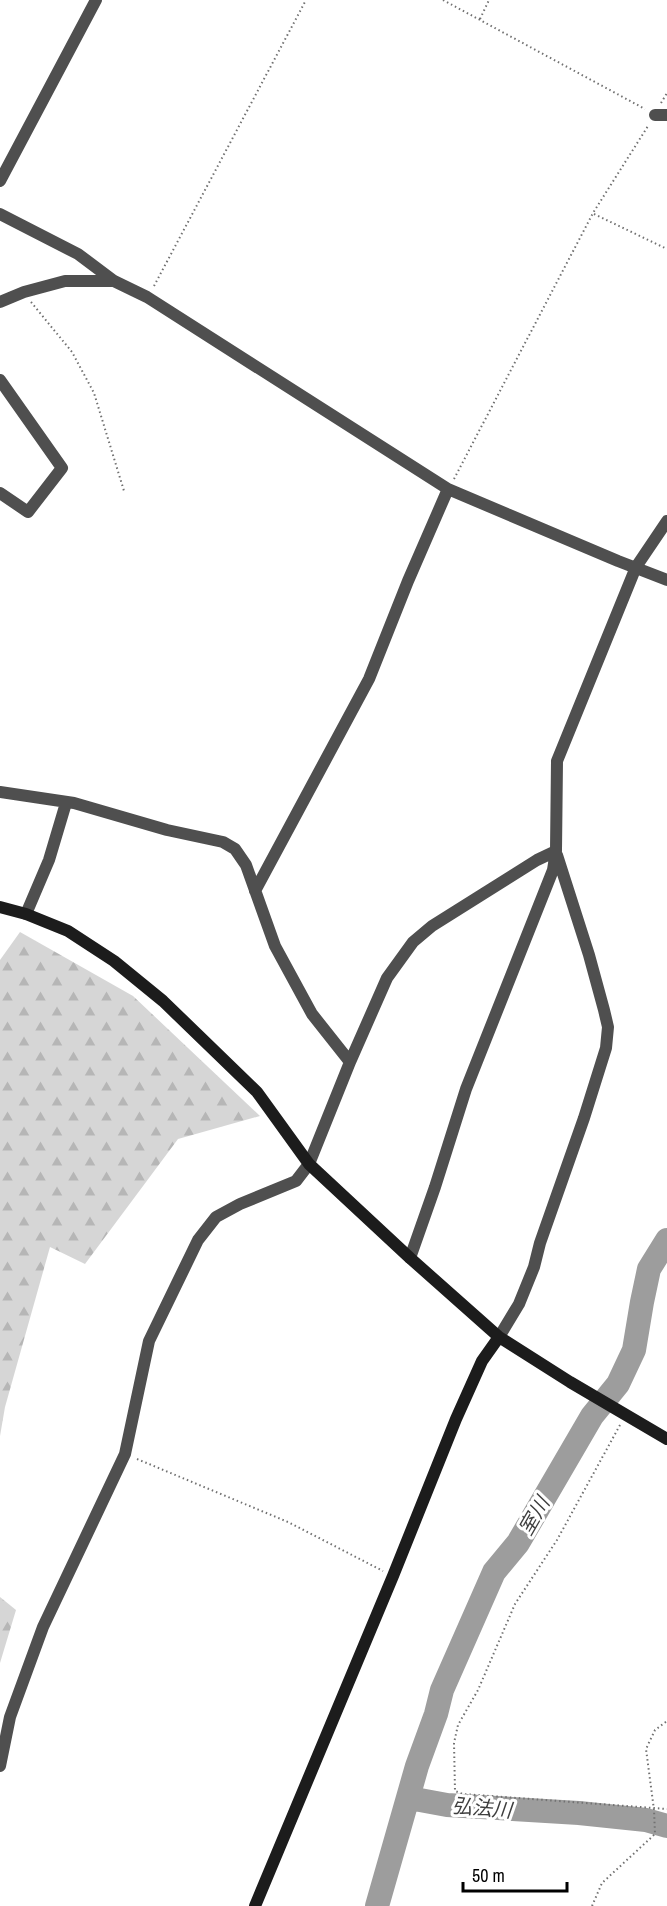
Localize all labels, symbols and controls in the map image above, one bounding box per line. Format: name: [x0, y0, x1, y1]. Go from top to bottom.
water label: 室川: [512, 1490, 556, 1540]
water label: 弘法川: [451, 1791, 515, 1824]
scale bar: [463, 1855, 566, 1893]
text: 50 m: [472, 1863, 505, 1888]

